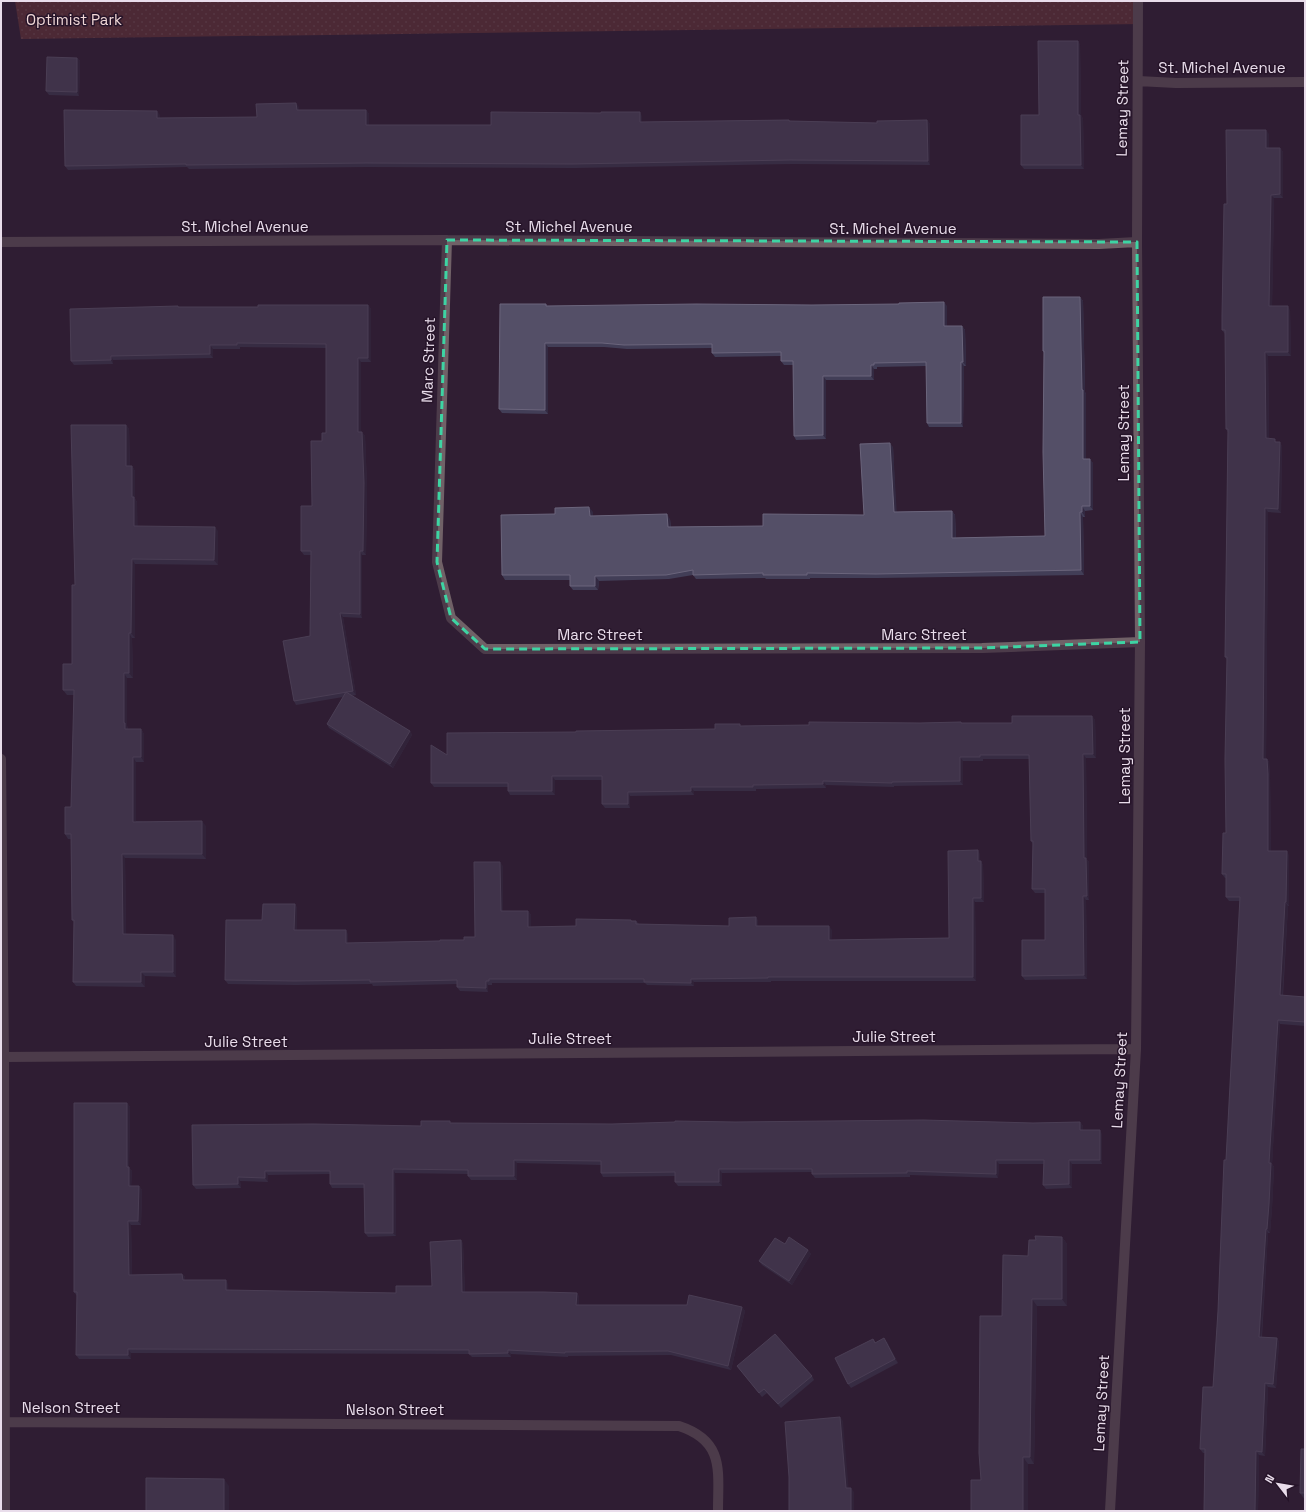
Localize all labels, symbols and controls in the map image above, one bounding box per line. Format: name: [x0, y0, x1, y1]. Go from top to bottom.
park label: Optimist Park: [26, 10, 122, 29]
street label: St. Michel Avenue: [1158, 58, 1286, 77]
street label: Lemay Street: [1112, 59, 1132, 157]
street label: St. Michel Avenue: [181, 217, 309, 236]
street label: St. Michel Avenue: [505, 217, 633, 236]
street label: St. Michel Avenue: [829, 219, 957, 238]
street label: Marc Street: [417, 317, 439, 403]
street label: Lemay Street: [1114, 384, 1133, 482]
street label: Marc Street: [557, 625, 643, 644]
street label: Marc Street: [881, 625, 967, 644]
street label: Lemay Street: [1115, 707, 1134, 805]
street label: Julie Street: [852, 1027, 936, 1046]
street label: Julie Street: [528, 1029, 612, 1048]
street label: Lemay Street: [1107, 1031, 1131, 1129]
street label: Julie Street: [204, 1032, 288, 1051]
street label: Lemay Street: [1089, 1354, 1113, 1452]
street label: Nelson Street: [22, 1398, 120, 1417]
street label: Nelson Street: [346, 1400, 444, 1419]
north arrow: [1258, 1464, 1298, 1504]
text: N: [1262, 1472, 1277, 1486]

